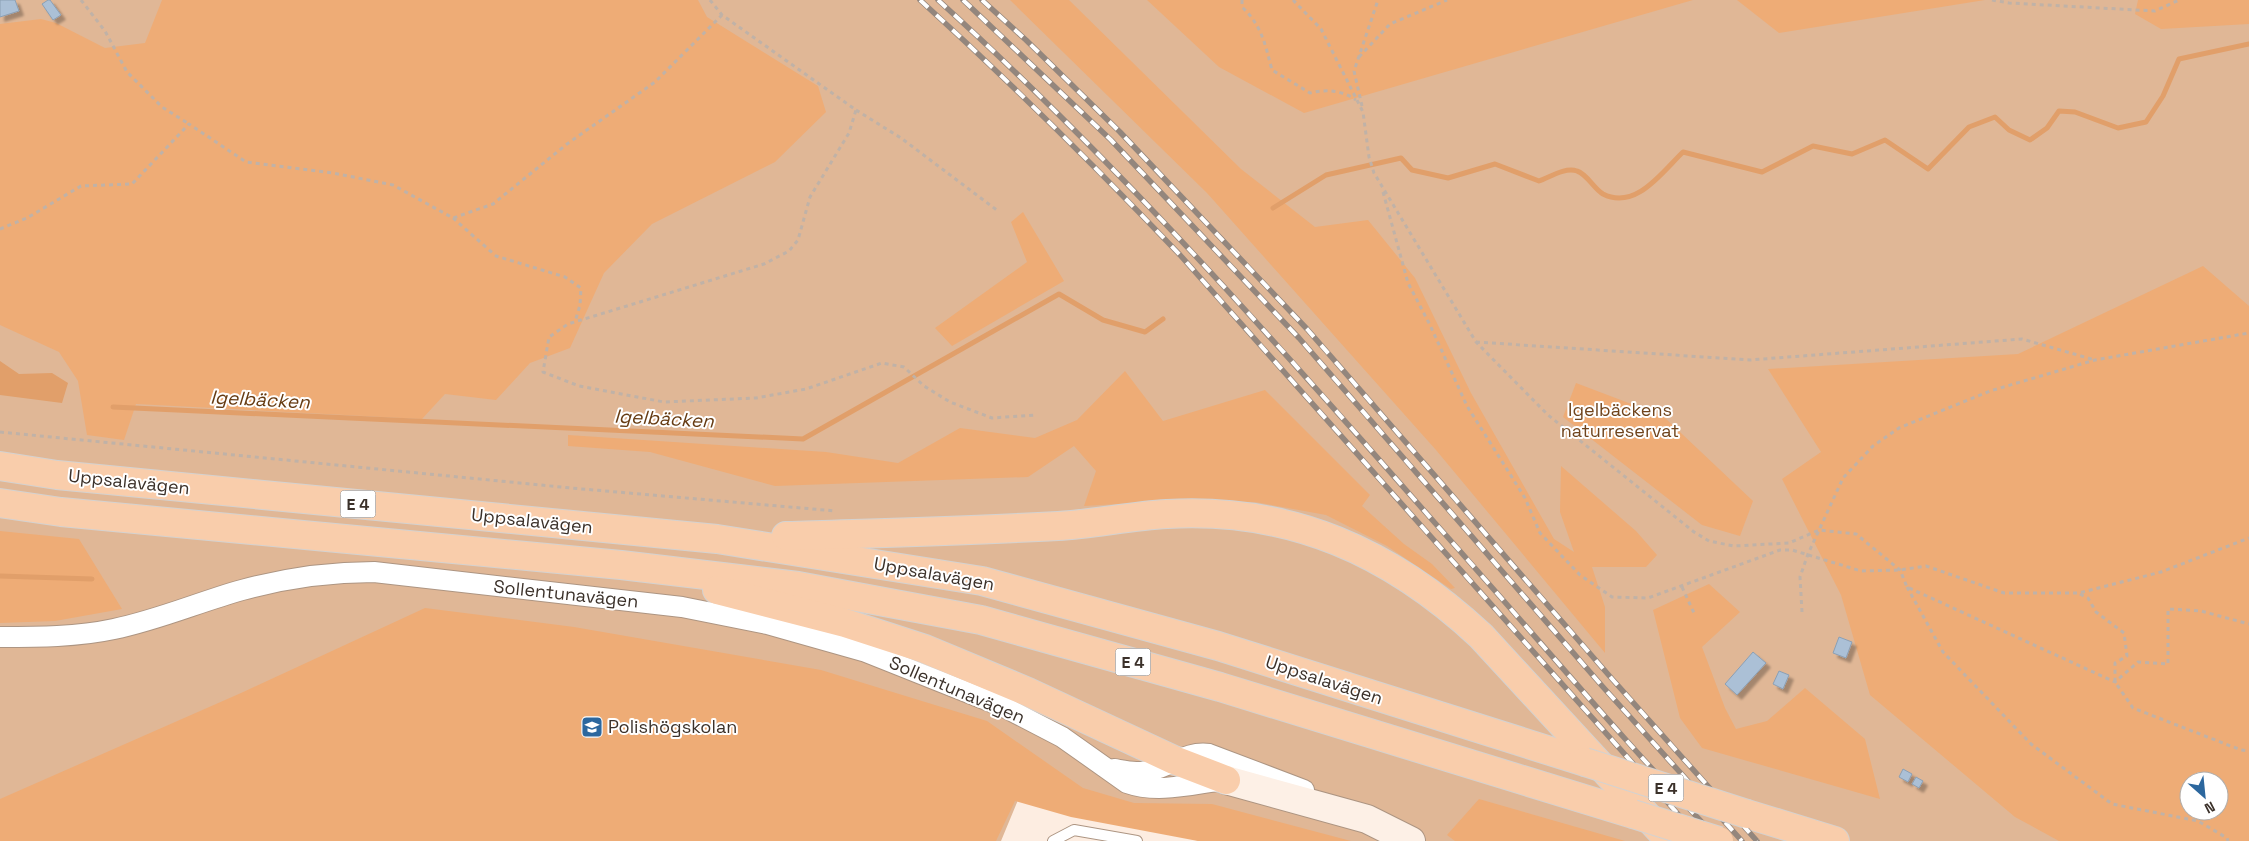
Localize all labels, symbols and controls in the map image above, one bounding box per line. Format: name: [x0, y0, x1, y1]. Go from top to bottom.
water label: Igelbäcken: [210, 384, 311, 415]
park label: Igelbäckens naturreservat: [1561, 398, 1679, 442]
water label: Igelbäcken: [614, 403, 715, 434]
street label: Uppsalavägen: [67, 464, 191, 499]
road number: E 4: [340, 490, 376, 518]
street label: Uppsalavägen: [470, 503, 594, 538]
street label: Uppsalavägen: [872, 552, 996, 595]
street label: Sollentunavägen: [493, 574, 640, 613]
road number: E 4: [1116, 649, 1150, 676]
street label: Uppsalavägen: [1263, 650, 1386, 709]
street label: Sollentunavägen: [886, 651, 1029, 729]
school or university icon: Polishögskolan: [580, 715, 604, 739]
place label: Polishögskolan: [608, 715, 737, 738]
north arrow: [2179, 771, 2229, 821]
road number: E 4: [1648, 774, 1684, 801]
text: N: [2202, 797, 2218, 818]

